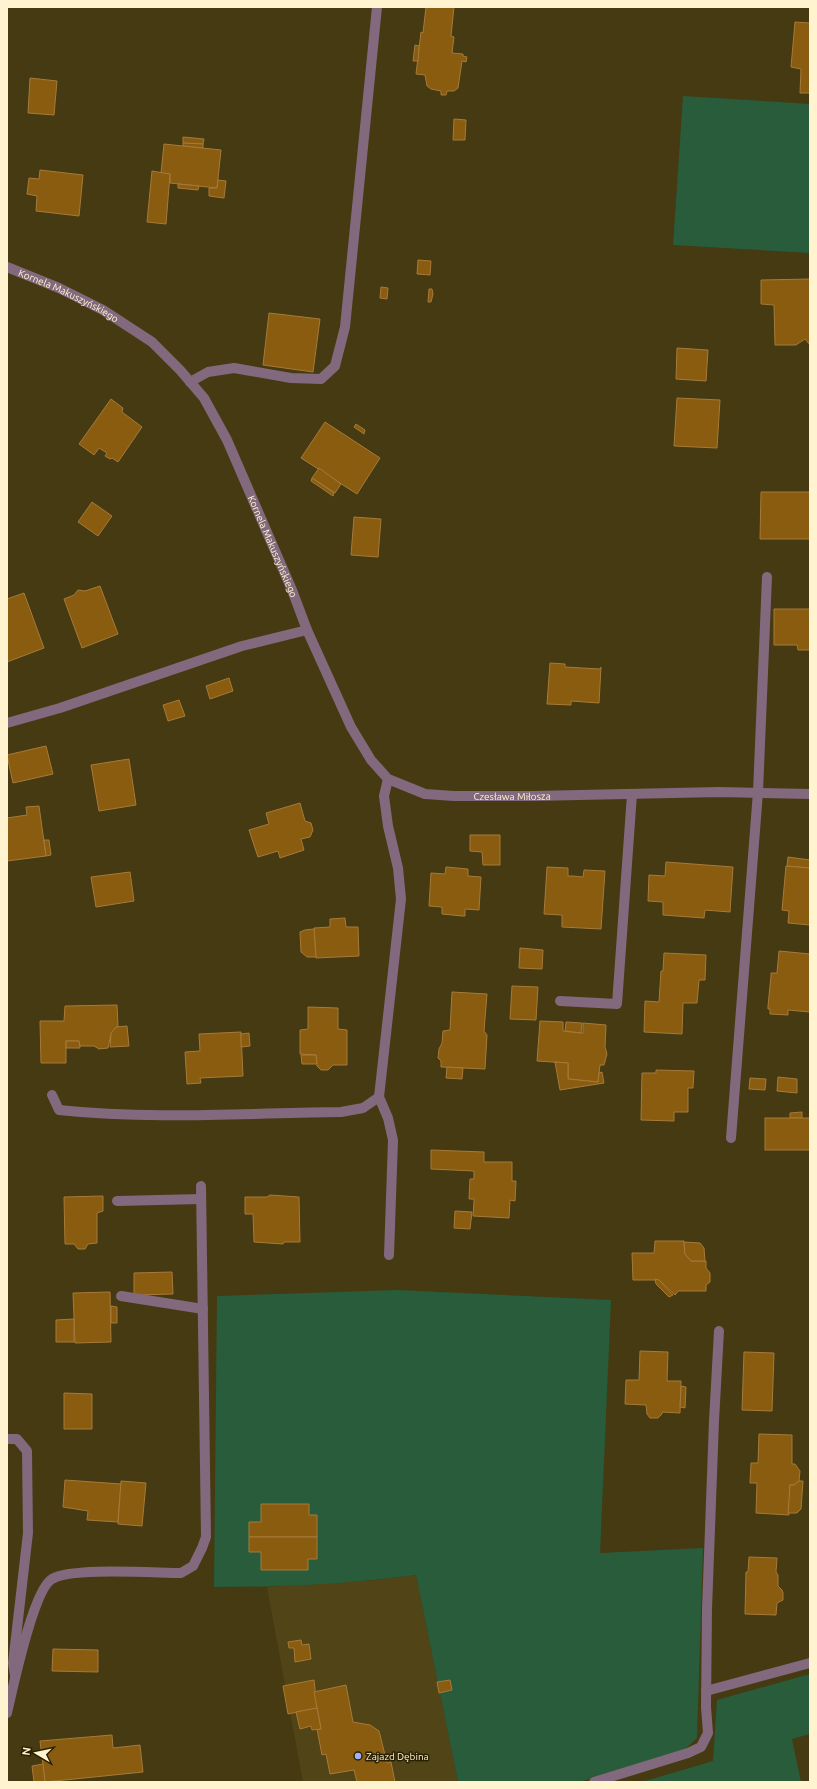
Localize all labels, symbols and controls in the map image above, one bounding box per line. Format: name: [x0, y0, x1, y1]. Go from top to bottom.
street label: Kornela Makuszyńskiego: [17, 267, 121, 324]
street label: Kornela Makuszyńskiego: [246, 494, 300, 599]
street label: Czesława Miłosza: [473, 790, 551, 802]
north arrow: [16, 1733, 56, 1773]
text: N: [20, 1746, 33, 1756]
marker: Zajazd Dębina: [353, 1751, 363, 1761]
place label: Zajazd Dębina: [366, 1751, 429, 1762]

